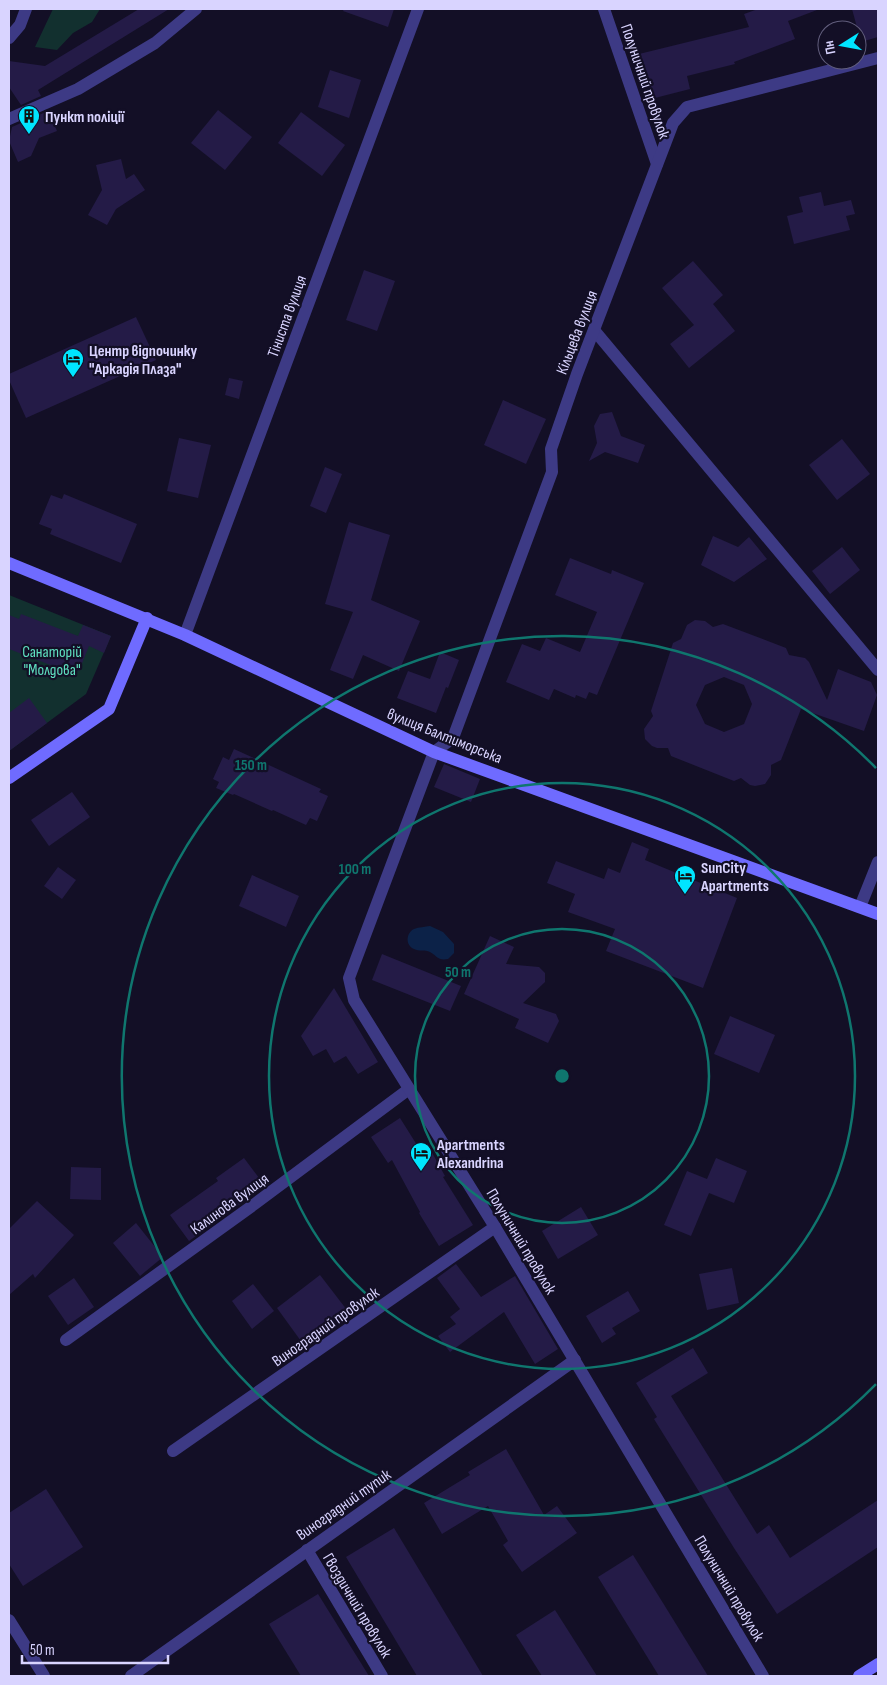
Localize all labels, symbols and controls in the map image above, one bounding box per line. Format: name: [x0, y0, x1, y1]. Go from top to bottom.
north arrow: [817, 20, 867, 70]
street label: Полуничний провулок: [616, 22, 673, 142]
text: Пн: [820, 39, 839, 56]
building icon: Пункт поліції: [17, 104, 41, 135]
place label: Пункт поліції: [45, 108, 125, 127]
street label: Тіниста вулиця: [264, 273, 311, 360]
street label: Кільцева вулиця: [553, 288, 602, 377]
place label: Центр відпочинку "Аркадія Плаза": [89, 342, 197, 379]
hotel icon: Центр відпочинку "Аркадія Плаза": [61, 347, 85, 378]
park label: Санаторій "Молдова": [22, 643, 82, 680]
street label: вулиця Балтиморська: [384, 705, 505, 768]
text: 150 m: [235, 756, 267, 775]
place label: SunCity Apartments: [700, 859, 769, 896]
text: 100 m: [339, 860, 371, 879]
hotel icon: SunCity Apartments: [673, 864, 697, 895]
text: 50 m: [445, 963, 471, 982]
centre of rings: [553, 1067, 571, 1085]
place label: Apartments Alexandrina: [436, 1136, 505, 1173]
hotel icon: Apartments Alexandrina: [409, 1141, 433, 1172]
street label: Калинова вулиця: [187, 1169, 273, 1239]
street label: Полуничний провулок: [482, 1185, 560, 1299]
street label: Виноградний провулок: [269, 1283, 384, 1371]
street label: Виноградний тупик: [293, 1465, 396, 1545]
street label: Полуничний провулок: [690, 1532, 768, 1646]
street label: Гвоздичний провулок: [318, 1550, 396, 1662]
scale bar: [22, 1632, 169, 1664]
text: 50 m: [30, 1641, 55, 1660]

